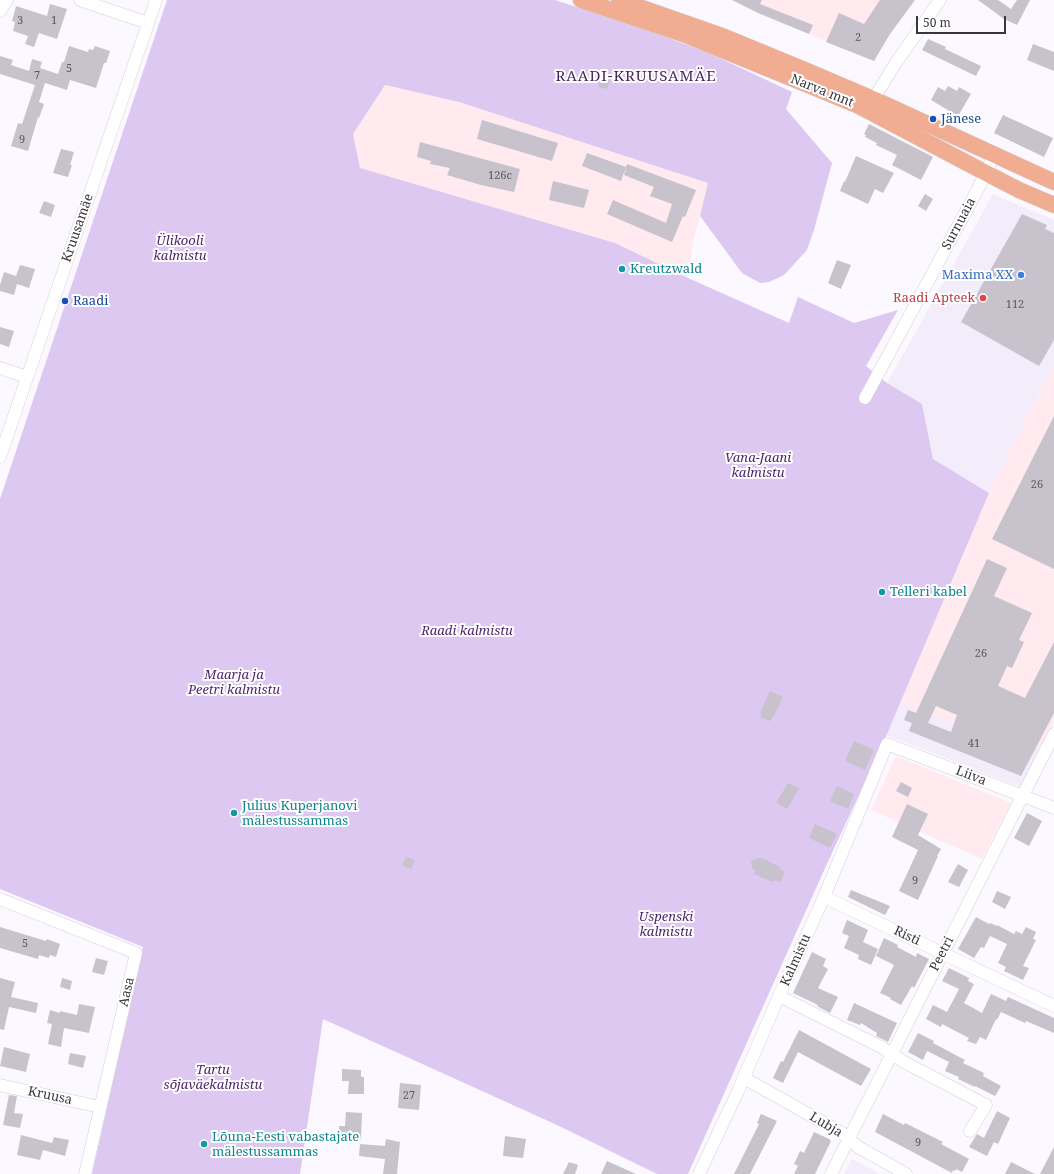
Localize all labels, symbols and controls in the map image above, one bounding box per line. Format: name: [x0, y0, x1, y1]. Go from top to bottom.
scale bar: [918, 8, 1008, 34]
house number: 3: [17, 14, 23, 28]
house number: 1: [51, 14, 57, 28]
text: 50 m: [923, 14, 951, 31]
house number: 2: [855, 31, 861, 45]
house number: 5: [66, 62, 72, 76]
district label: RAADI-KRUUSAMÄE: [555, 68, 717, 86]
house number: 7: [34, 69, 40, 83]
street label: Narva mnt: [788, 71, 856, 111]
place label: Jänese: [941, 111, 981, 127]
marker: Jänese: [928, 114, 938, 124]
house number: 9: [19, 133, 25, 147]
house number: 126c: [488, 169, 512, 183]
street label: Kruusamäe: [59, 192, 97, 264]
street label: Surnuaia: [939, 195, 979, 253]
park label: Ülikooli kalmistu: [153, 233, 207, 264]
place label: Kreutzwald: [630, 261, 702, 277]
marker: Kreutzwald: [617, 264, 627, 274]
place label: Maxima XX: [942, 267, 1013, 283]
marker: Maxima XX: [1016, 270, 1026, 280]
place label: Raadi Apteek: [893, 290, 975, 306]
place label: Raadi: [73, 293, 108, 309]
marker: Raadi Apteek: [978, 293, 988, 303]
marker: Raadi: [60, 296, 70, 306]
house number: 112: [1006, 298, 1024, 312]
park label: Vana-Jaani kalmistu: [725, 450, 791, 481]
house number: 26: [1031, 478, 1043, 492]
place label: Telleri kabel: [890, 584, 967, 600]
marker: Telleri kabel: [877, 587, 887, 597]
park label: Raadi kalmistu: [421, 623, 513, 639]
house number: 26: [975, 647, 987, 661]
park label: Maarja ja Peetri kalmistu: [188, 667, 280, 698]
house number: 41: [968, 737, 980, 751]
street label: Liiva: [954, 763, 988, 789]
place label: Julius Kuperjanovi mälestussammas: [242, 798, 358, 829]
marker: Julius Kuperjanovi mälestussammas: [229, 808, 239, 818]
house number: 9: [912, 874, 918, 888]
park label: Uspenski kalmistu: [639, 909, 693, 940]
street label: Risti: [891, 923, 923, 949]
street label: Kalmistu: [778, 931, 814, 989]
street label: Peetri: [927, 934, 957, 974]
house number: 5: [22, 937, 28, 951]
street label: Aasa: [116, 976, 138, 1008]
park label: Tartu sõjaväekalmistu: [164, 1062, 262, 1093]
street label: Kruusa: [26, 1084, 74, 1108]
house number: 27: [403, 1089, 415, 1103]
street label: Lubja: [807, 1109, 845, 1141]
place label: Lõuna-Eesti vabastajate mälestussammas: [212, 1129, 359, 1160]
house number: 9: [915, 1136, 921, 1150]
marker: Lõuna-Eesti vabastajate mälestussammas: [199, 1139, 209, 1149]

